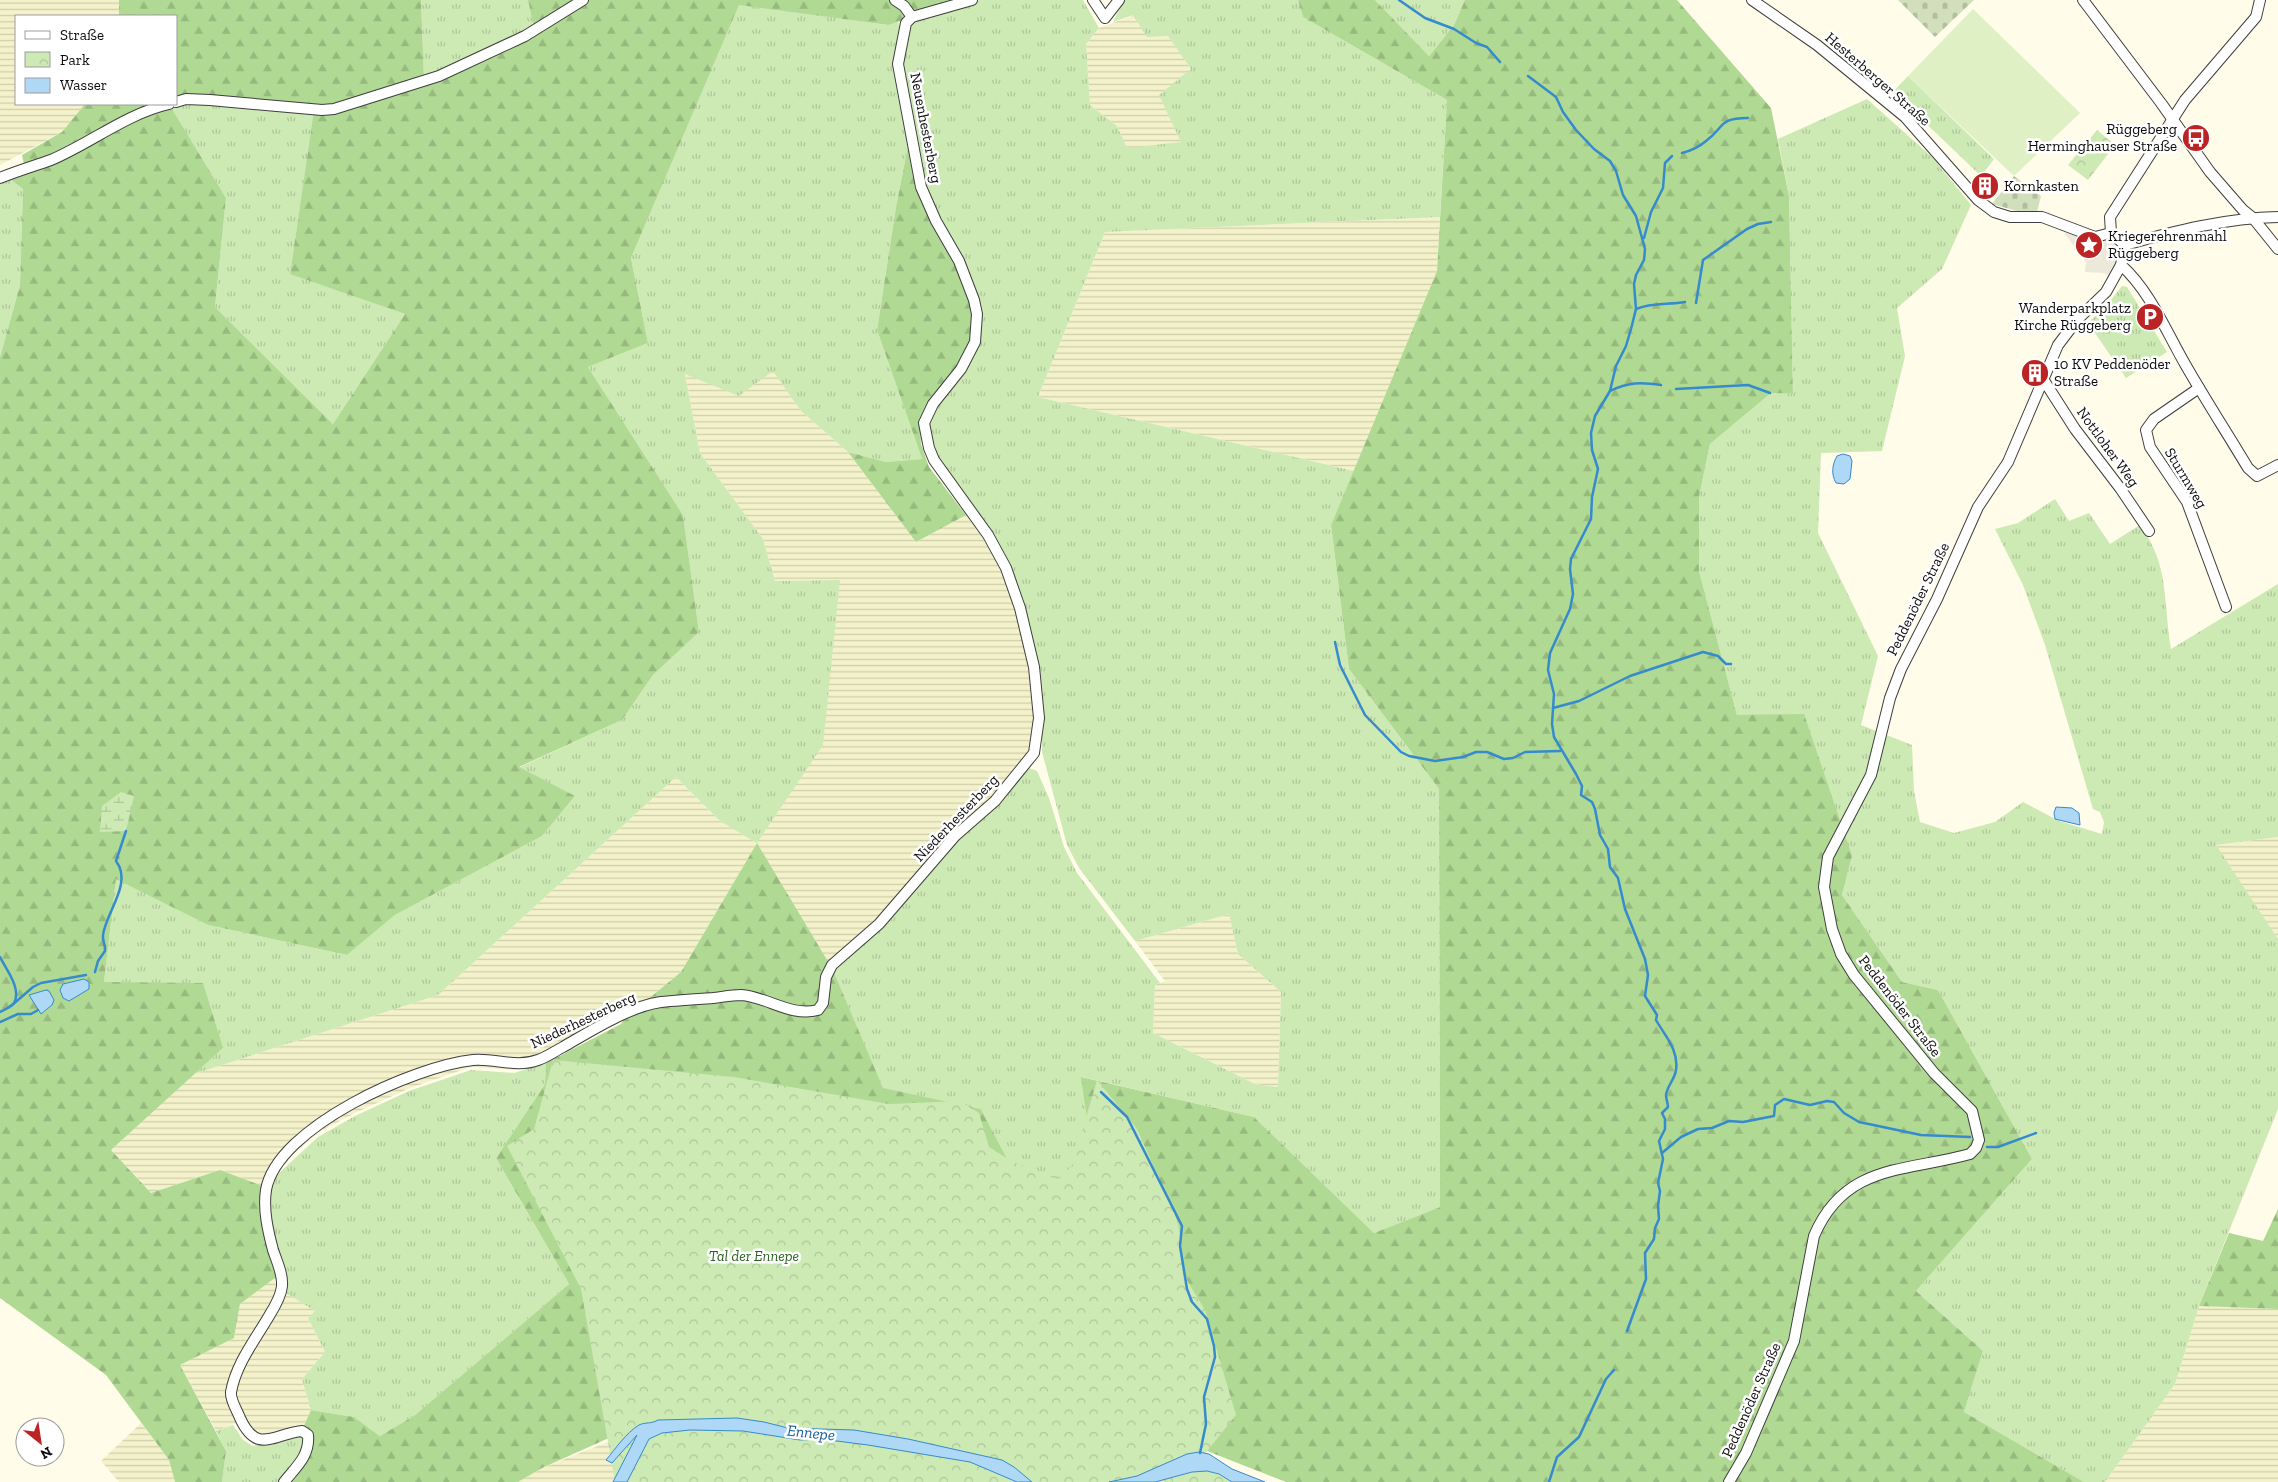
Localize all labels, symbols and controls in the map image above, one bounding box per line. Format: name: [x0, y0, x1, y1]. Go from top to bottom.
legend: [15, 15, 178, 105]
text: Straße: [60, 26, 104, 44]
street label: Hesterberger Straße: [1822, 28, 1934, 130]
text: Park: [60, 51, 90, 69]
street label: Neuenhesterberg: [906, 71, 946, 185]
text: Wasser: [60, 76, 107, 94]
place label: Rüggeberg Herminghauser Straße: [2028, 120, 2177, 155]
bus stop icon: Rüggeberg Herminghauser Straße: [2181, 123, 2211, 153]
building icon: Kornkasten: [1970, 171, 2000, 201]
place label: Kornkasten: [2004, 177, 2079, 195]
place label: Kriegerehrenmahl Rüggeberg: [2108, 227, 2227, 262]
place icon: Kriegerehrenmahl Rüggeberg: [2074, 230, 2104, 260]
place label: Wanderparkplatz Kirche Rüggeberg: [2014, 299, 2131, 334]
parking icon: Wanderparkplatz Kirche Rüggeberg: [2135, 302, 2165, 332]
place label: 10 KV Peddenöder Straße: [2054, 355, 2171, 390]
building icon: 10 KV Peddenöder Straße: [2020, 358, 2050, 388]
street label: Nottloher Weg: [2073, 404, 2143, 490]
street label: Sturmweg: [2161, 444, 2211, 512]
street label: Peddenöder Straße: [1883, 539, 1953, 659]
street label: Niederhesterberg: [910, 771, 1002, 865]
street label: Peddenöder Straße: [1855, 952, 1945, 1060]
street label: Niederhesterberg: [528, 988, 638, 1052]
park label: Tal der Ennepe: [709, 1247, 799, 1265]
street label: Peddenöder Straße: [1718, 1340, 1784, 1460]
north arrow: [15, 1417, 65, 1467]
water label: Ennepe: [786, 1421, 836, 1444]
text: N: [37, 1443, 55, 1463]

